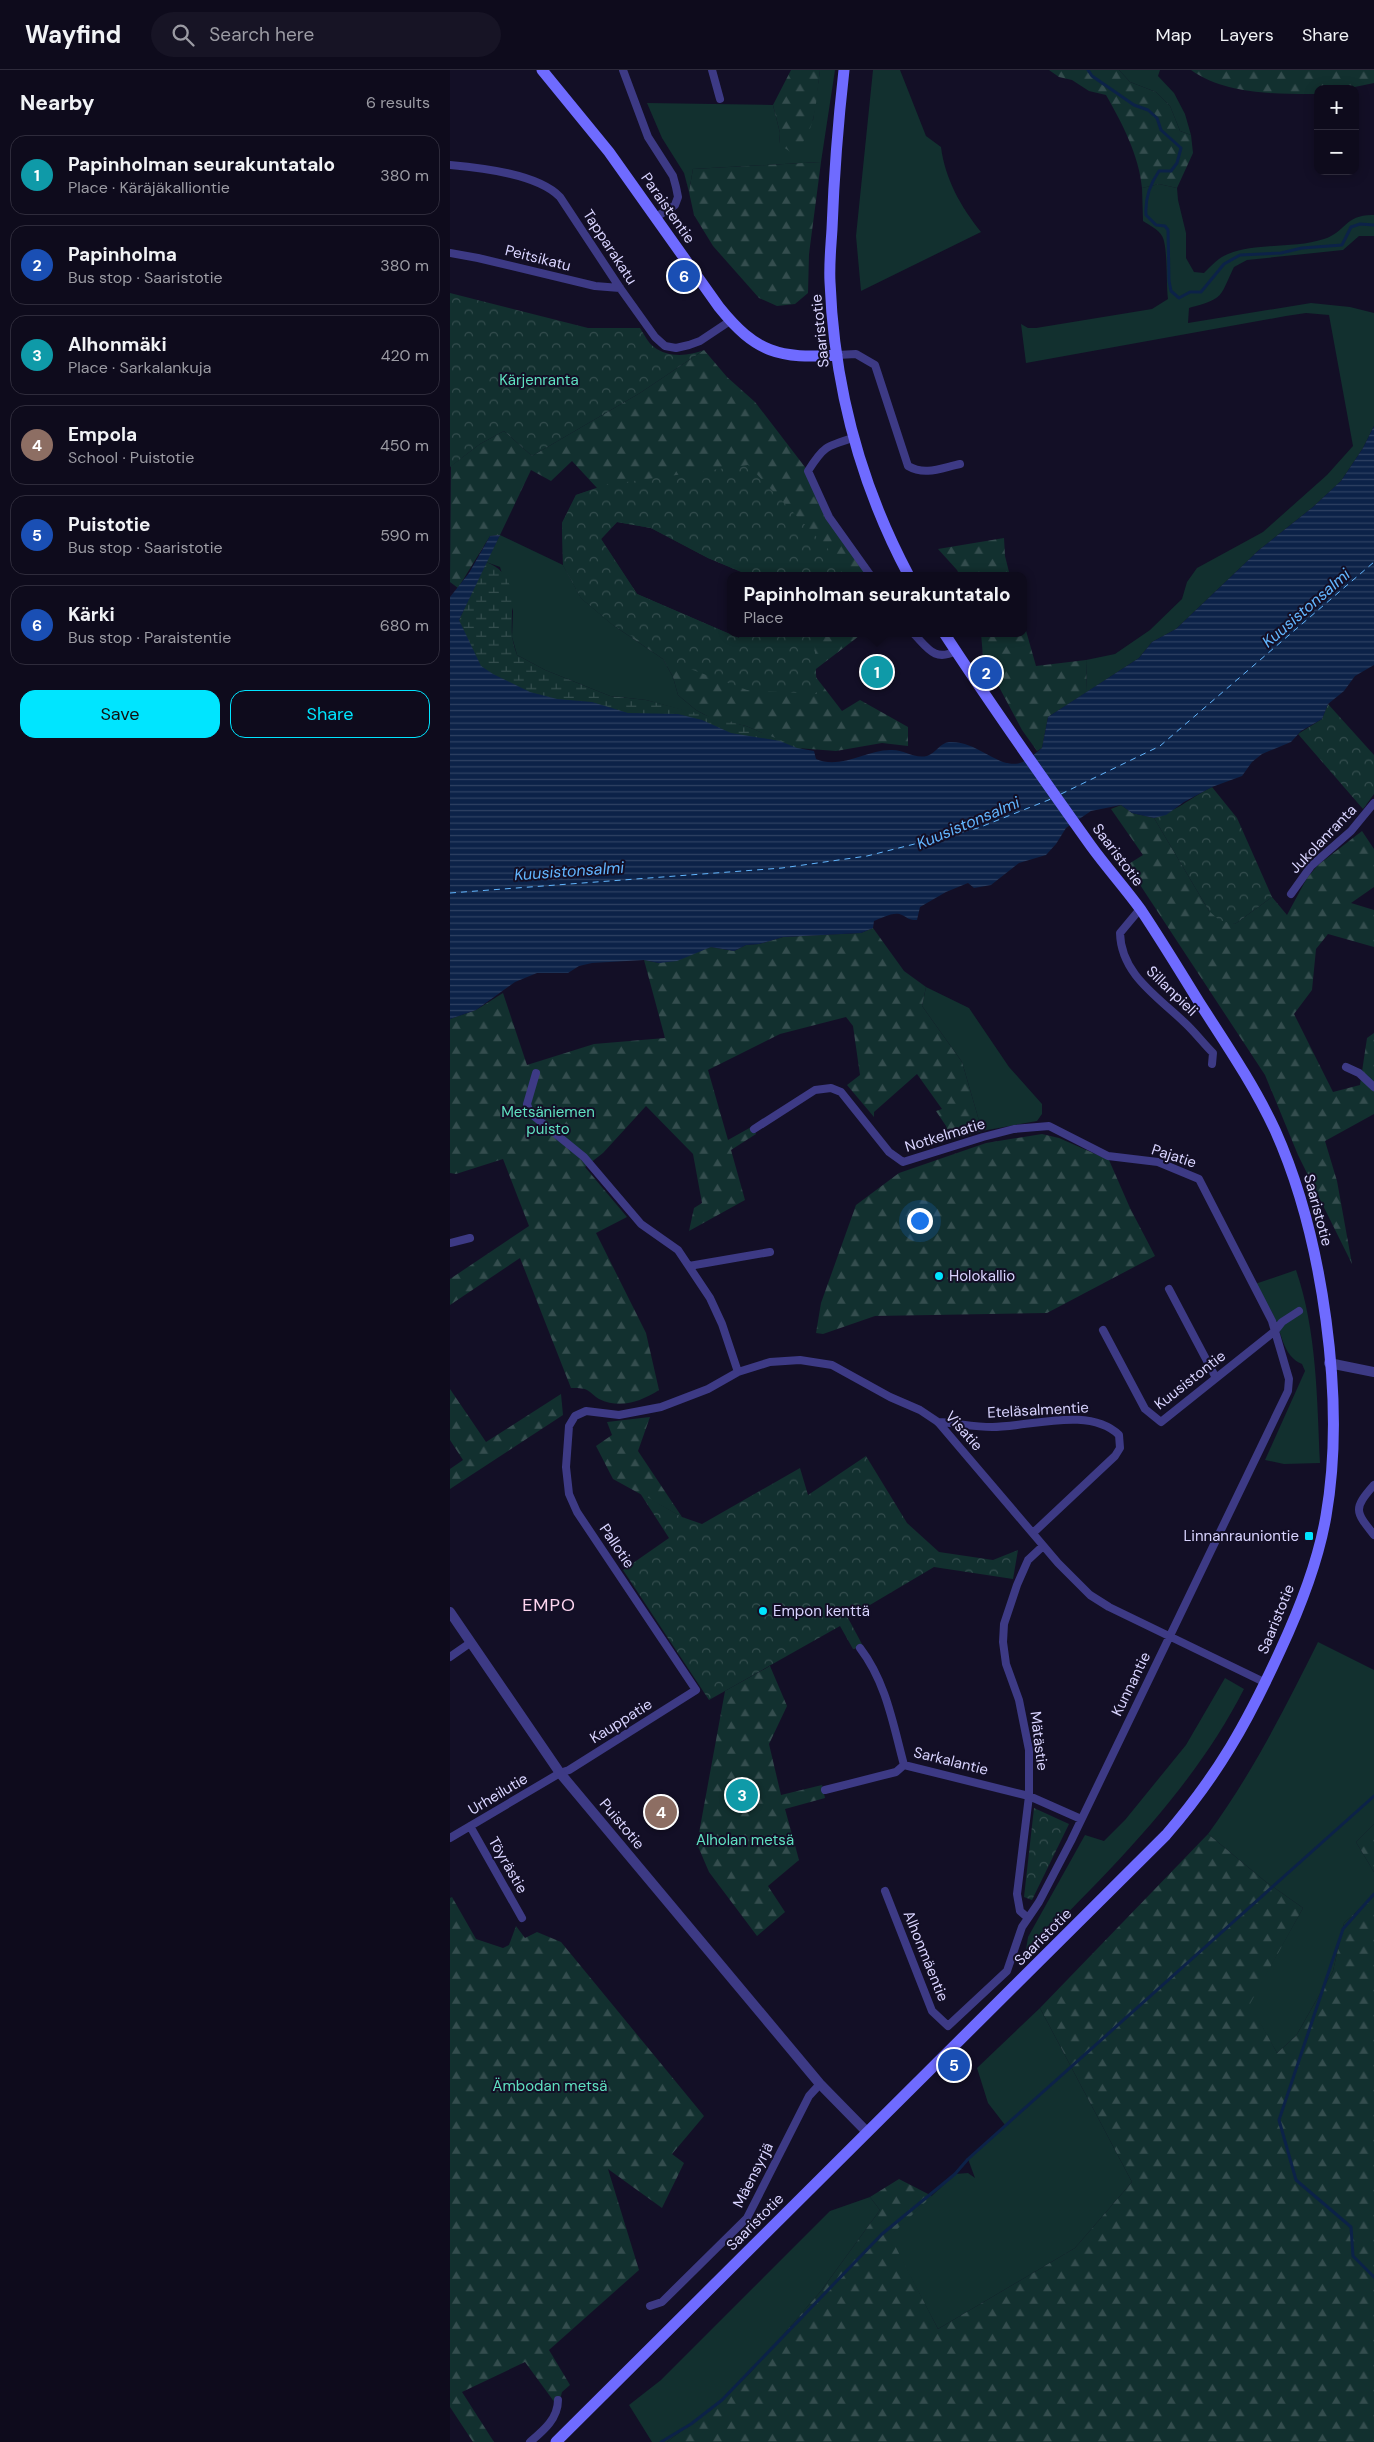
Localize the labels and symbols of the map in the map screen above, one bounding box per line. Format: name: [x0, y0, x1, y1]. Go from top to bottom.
street label: Paraistentie: [636, 169, 700, 247]
street label: Tapparakatu: [578, 205, 642, 289]
street label: Peitsikatu: [503, 240, 573, 276]
pin: 6: [668, 257, 700, 295]
street label: Saaristotie: [806, 293, 834, 369]
park label: Kärjenranta: [499, 370, 579, 390]
water label: Kuusistonsalmi: [1257, 563, 1355, 652]
pin: 1: [861, 653, 893, 691]
pin: 2: [970, 654, 1002, 692]
water label: Kuusistonsalmi: [913, 791, 1024, 854]
street label: Jukolanranta: [1285, 800, 1361, 878]
street label: Saaristotie: [1088, 820, 1148, 890]
water label: Kuusistonsalmi: [513, 857, 626, 885]
street label: Sillanpieli: [1142, 962, 1202, 1020]
park label: Metsäniemen puisto: [501, 1102, 595, 1139]
street label: Notkelmatie: [902, 1113, 988, 1157]
street label: Pajatie: [1149, 1139, 1199, 1173]
street label: Saaristotie: [1299, 1172, 1337, 1248]
your location: [907, 1208, 933, 1234]
place label: Holokallio: [949, 1266, 1015, 1286]
marker: Holokallio: [933, 1270, 945, 1282]
street label: Kuusistontie: [1150, 1346, 1230, 1414]
street label: Eteläsalmentie: [987, 1397, 1089, 1423]
street label: Visatie: [941, 1407, 987, 1455]
street label: Pallotie: [595, 1520, 639, 1572]
place label: Linnanrauniontie: [1183, 1526, 1299, 1546]
marker: Linnanrauniontie: [1303, 1530, 1315, 1542]
street label: Saaristotie: [1253, 1581, 1299, 1657]
district label: EMPO: [522, 1593, 576, 1617]
place label: Empon kenttä: [773, 1601, 870, 1621]
marker: Empon kenttä: [757, 1605, 769, 1617]
street label: Kunnantie: [1107, 1649, 1155, 1719]
street label: Kauppatie: [586, 1694, 656, 1748]
street label: Mätästie: [1025, 1710, 1053, 1772]
street label: Sarkalantie: [912, 1742, 990, 1780]
street label: Urheilutie: [465, 1768, 531, 1820]
pin: 3: [726, 1776, 758, 1814]
pin: 4: [645, 1793, 677, 1831]
street label: Puistotie: [595, 1794, 649, 1854]
park label: Alholan metsä: [696, 1830, 794, 1850]
street label: Töyrästie: [484, 1833, 532, 1897]
street label: Saaristotie: [1010, 1904, 1076, 1970]
street label: Alhonmäentie: [899, 1908, 953, 2004]
pin: 5: [938, 2046, 970, 2084]
park label: Ämbodan metsä: [493, 2076, 607, 2096]
street label: Mäensyrjä: [728, 2139, 778, 2211]
street label: Saaristotie: [722, 2189, 788, 2255]

